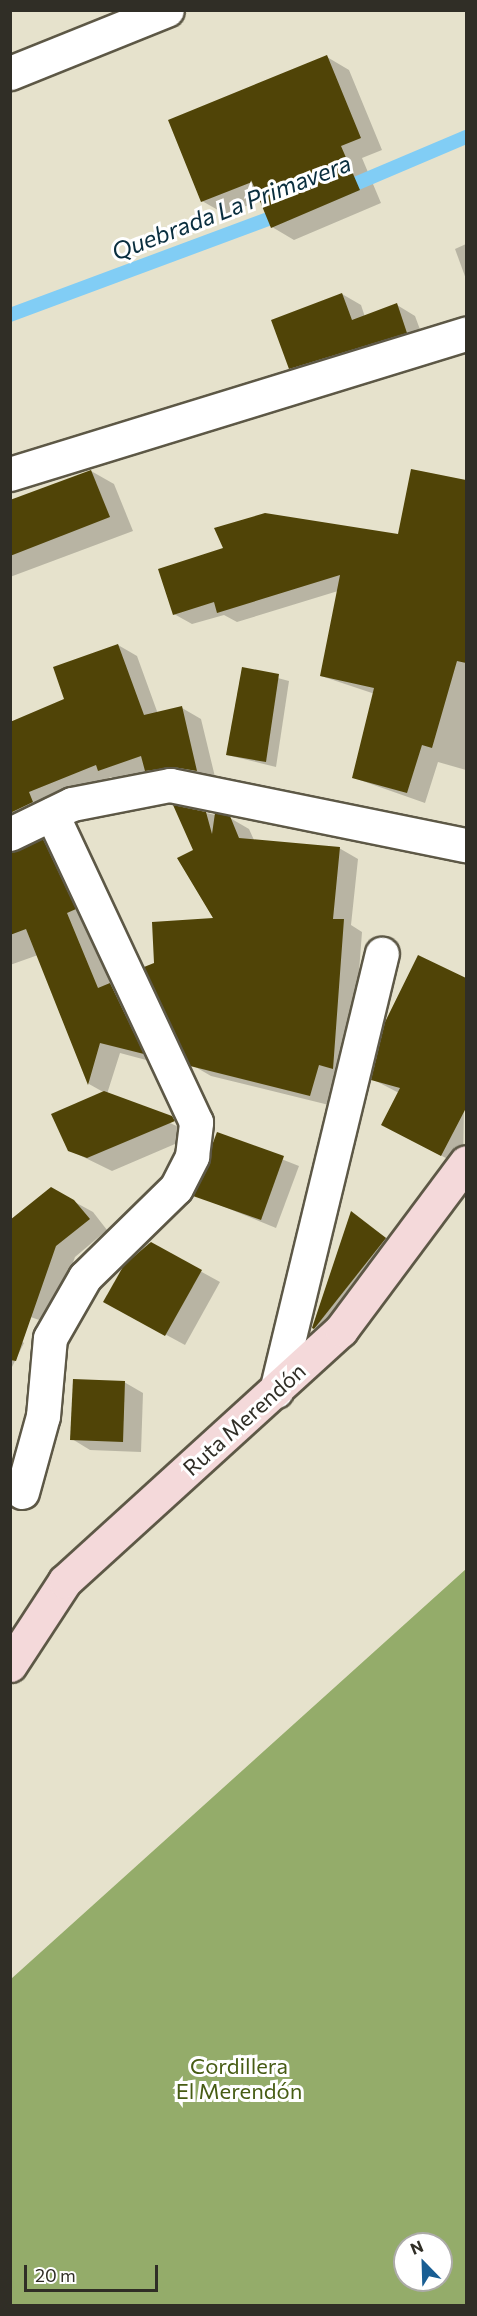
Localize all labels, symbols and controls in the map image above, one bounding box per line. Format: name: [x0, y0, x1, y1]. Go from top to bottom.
water label: Quebrada La Primavera: [107, 148, 355, 266]
street label: Ruta Merendón: [177, 1357, 311, 1481]
park label: Cordillera El Merendón: [176, 2052, 302, 2104]
north arrow: [393, 2232, 453, 2292]
text: N: [407, 2236, 426, 2258]
scale bar: [27, 2253, 160, 2291]
text: 20 m: [35, 2264, 76, 2286]

